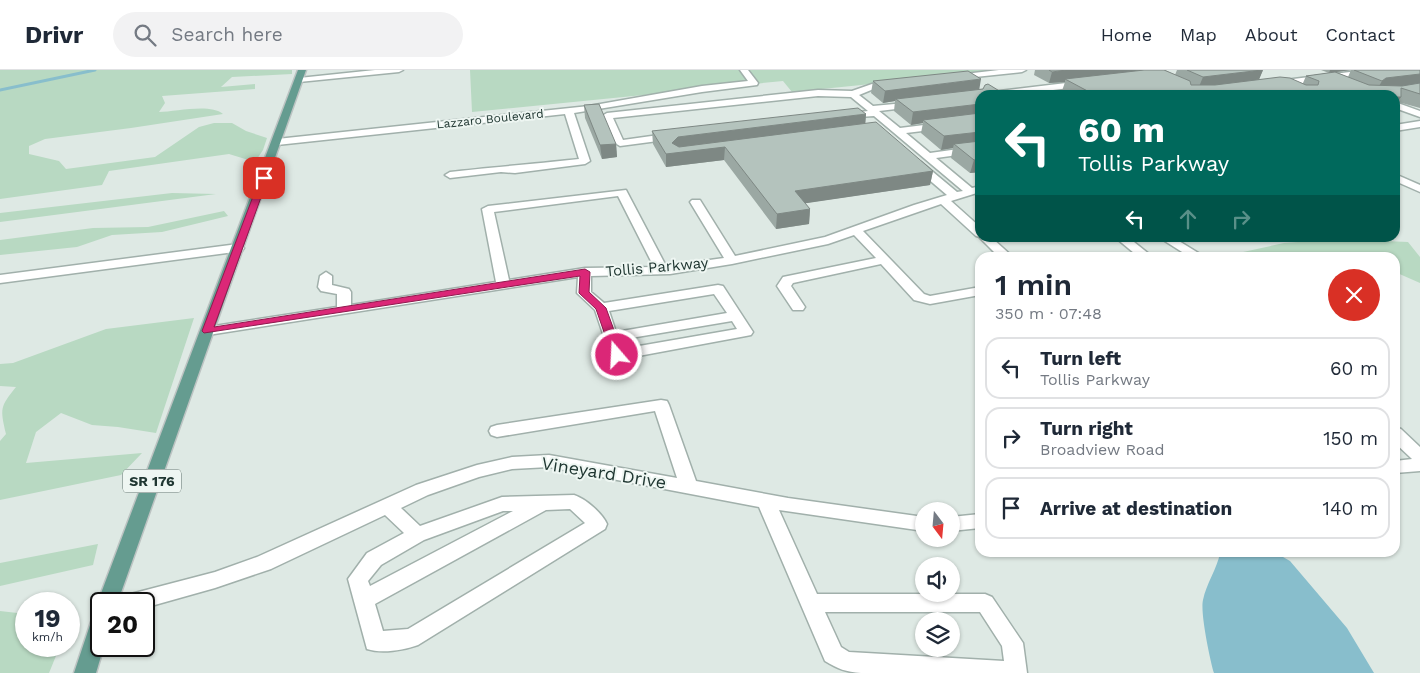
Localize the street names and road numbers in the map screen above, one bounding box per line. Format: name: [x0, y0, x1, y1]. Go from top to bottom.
street label: Lazzaro Boulevard: [436, 106, 544, 132]
street label: Tollis Parkway: [605, 254, 709, 280]
street label: Vineyard Drive: [540, 452, 668, 493]
road number: SR 176: [123, 470, 181, 492]

